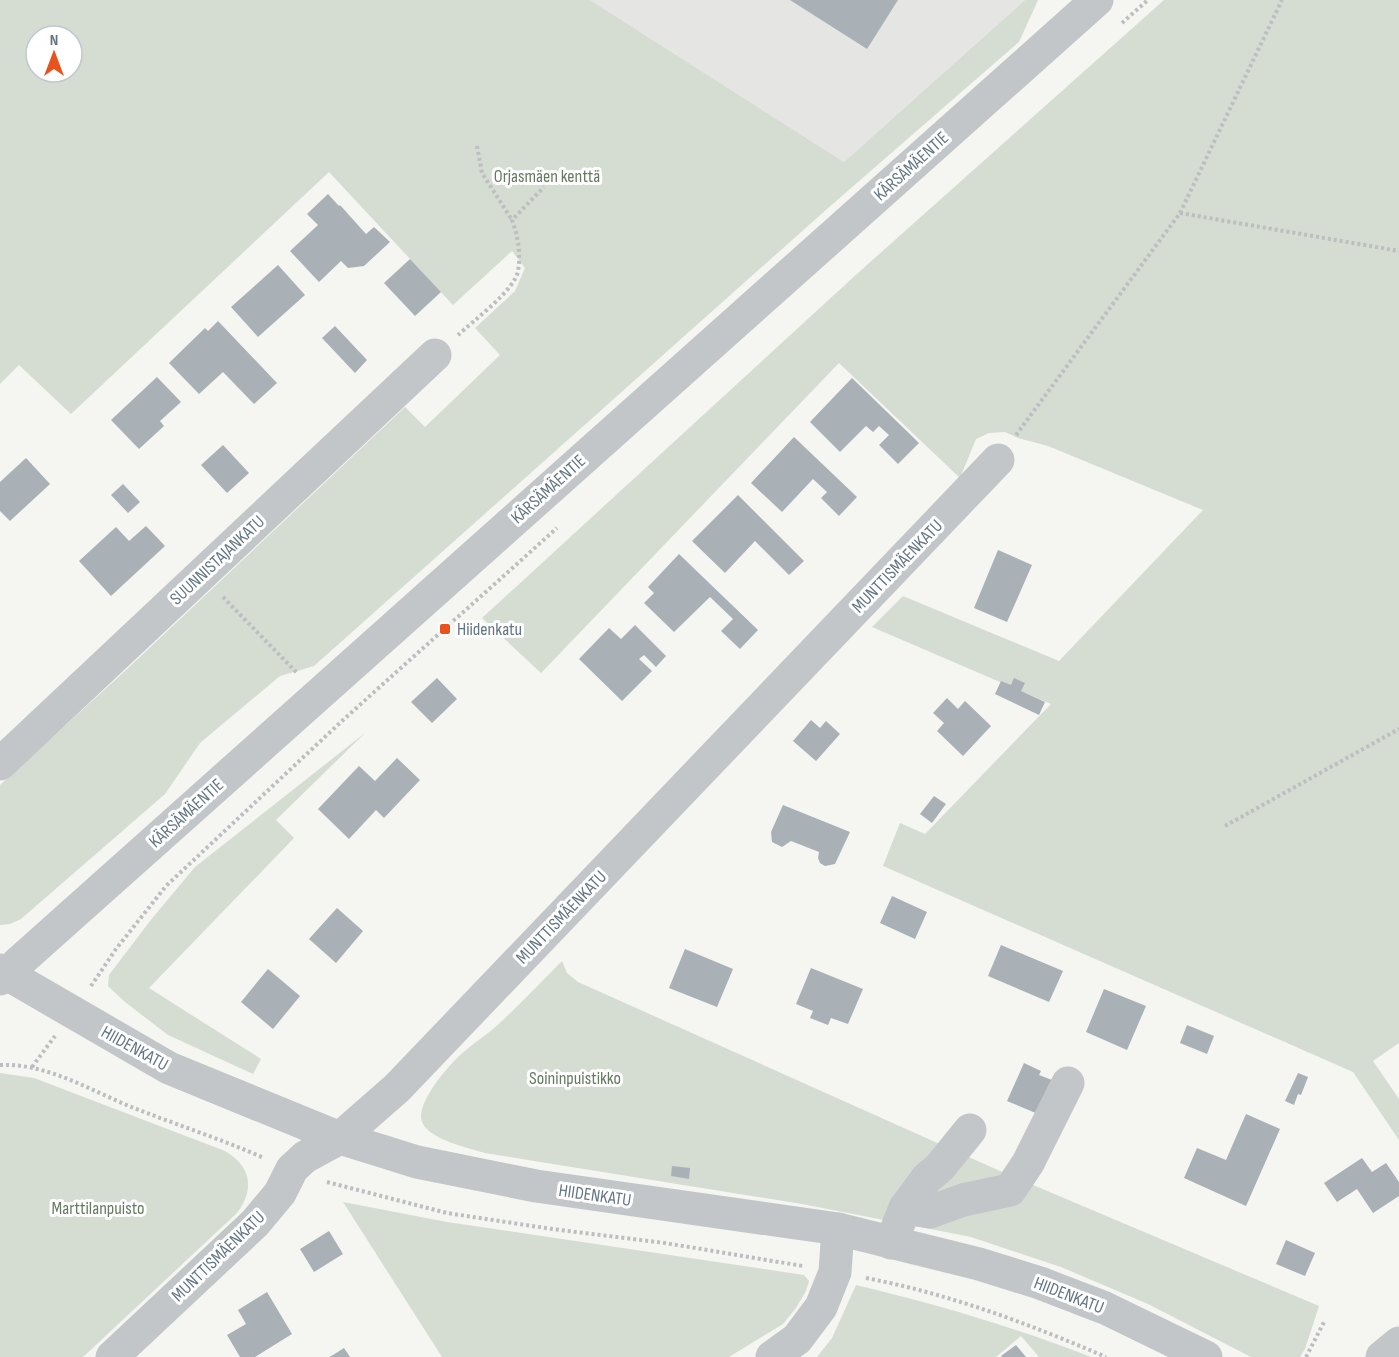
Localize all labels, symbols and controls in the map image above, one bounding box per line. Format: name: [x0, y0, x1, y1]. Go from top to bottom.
north arrow: [24, 24, 84, 84]
text: N: [50, 31, 58, 50]
street label: KÄRSÄMÄENTIE: [870, 127, 953, 205]
park label: Orjasmäen kenttä: [494, 166, 600, 187]
street label: KÄRSÄMÄENTIE: [507, 450, 590, 528]
street label: SUUNNISTAJANKATU: [166, 511, 269, 609]
street label: MUNTTISMÄENKATU: [848, 515, 947, 617]
place label: Hiidenkatu: [457, 619, 522, 640]
marker: Hiidenkatu: [438, 622, 452, 636]
street label: KÄRSÄMÄENTIE: [145, 774, 228, 852]
street label: MUNTTISMÄENKATU: [512, 866, 611, 968]
street label: HIIDENKATU: [98, 1021, 172, 1075]
park label: Soininpuistikko: [529, 1068, 621, 1089]
street label: HIIDENKATU: [557, 1180, 633, 1211]
park label: Marttilanpuisto: [52, 1198, 144, 1219]
street label: MUNTTISMÄENKATU: [167, 1207, 269, 1306]
street label: HIIDENKATU: [1031, 1273, 1107, 1318]

